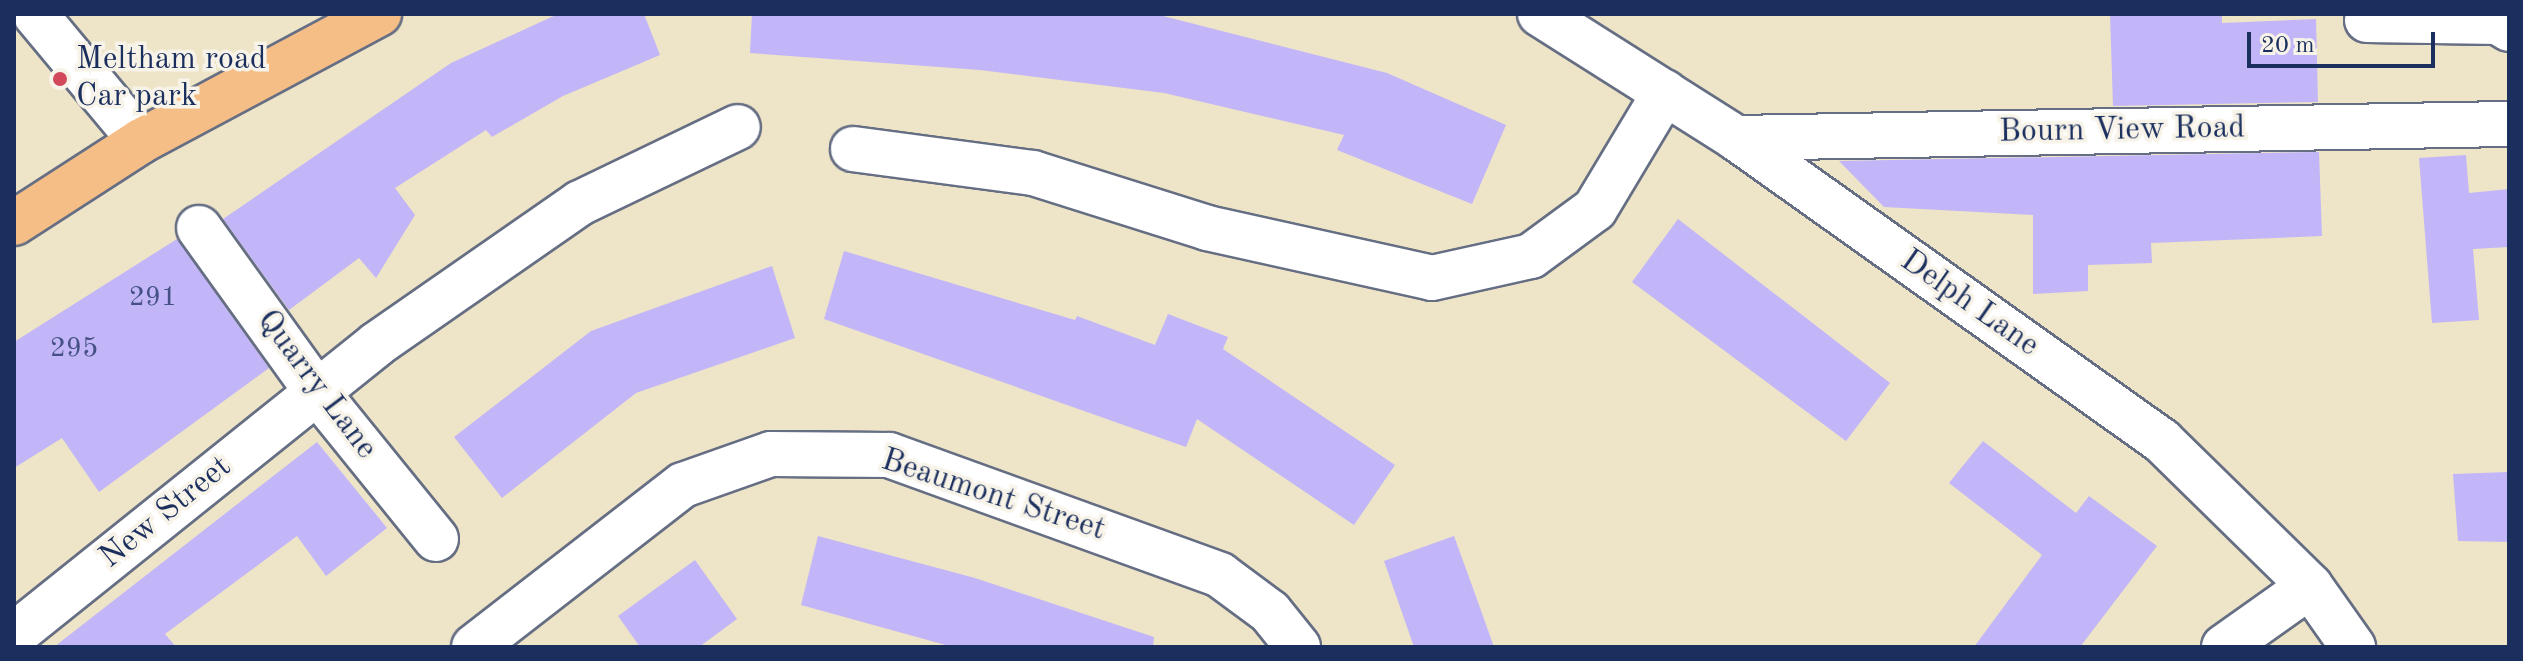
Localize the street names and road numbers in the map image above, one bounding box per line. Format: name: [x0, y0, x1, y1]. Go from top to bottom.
street label: Bourn View Road: [1999, 110, 2245, 152]
street label: Delph Lane: [1892, 242, 2046, 366]
street label: Quarry Lane: [247, 303, 385, 467]
street label: Beaumont Street: [876, 442, 1110, 550]
street label: New Street: [93, 448, 239, 578]

